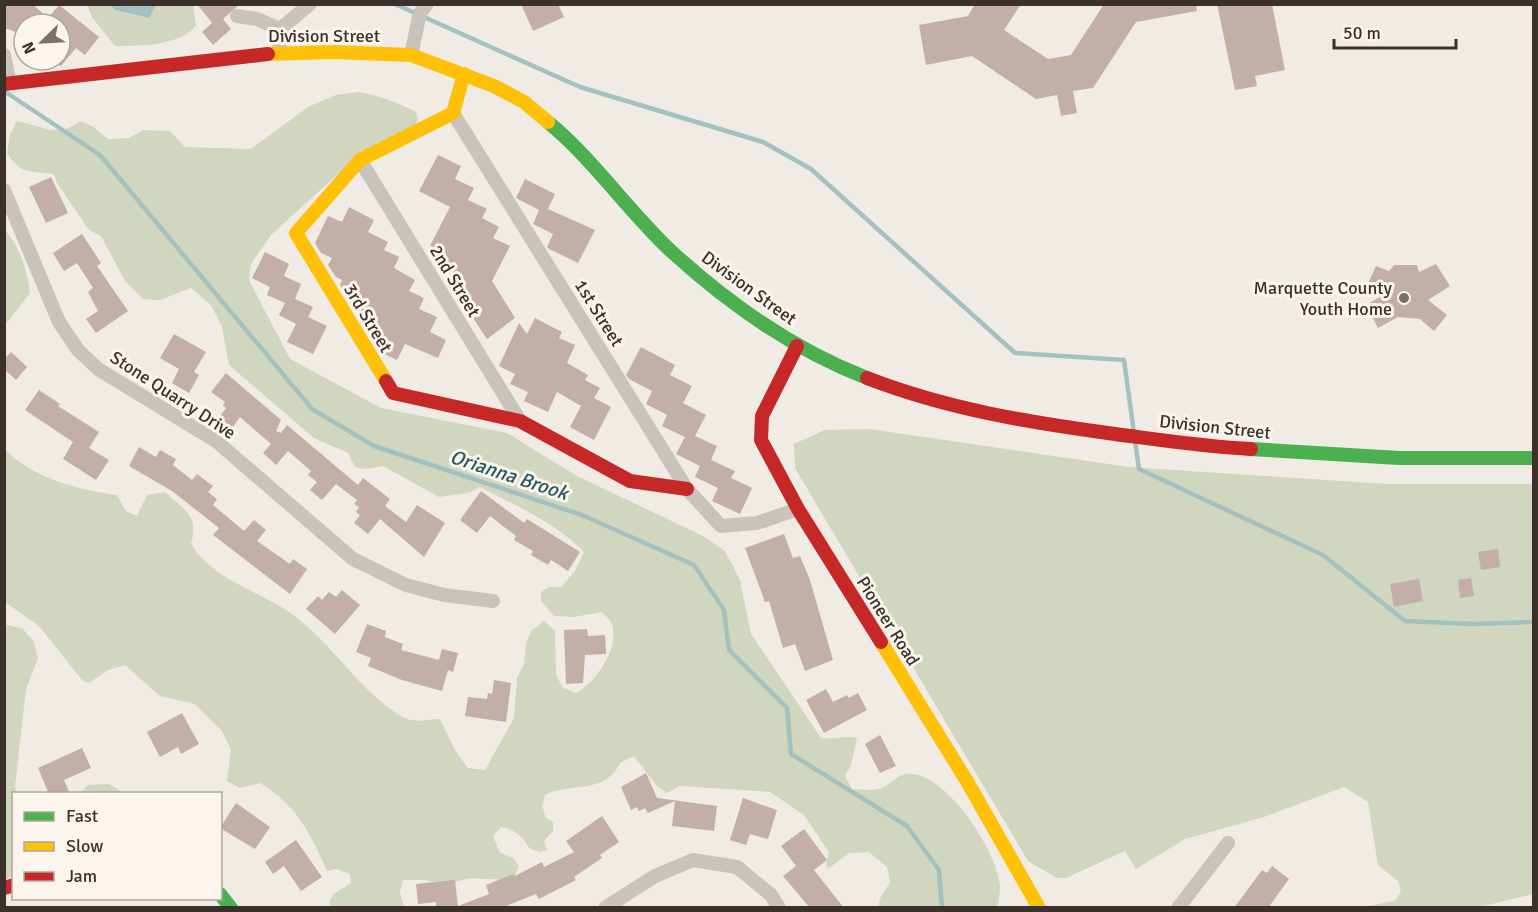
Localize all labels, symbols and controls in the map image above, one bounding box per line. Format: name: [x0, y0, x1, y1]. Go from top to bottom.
north arrow: [12, 12, 72, 72]
scale bar: [1334, 12, 1456, 50]
text: 50 m: [1343, 22, 1381, 44]
street label: Division Street: [268, 25, 380, 47]
text: N: [18, 39, 41, 57]
street label: 2nd Street: [425, 241, 485, 321]
street label: Division Street: [697, 246, 801, 330]
street label: 1st Street: [570, 275, 628, 351]
place label: Marquette County Youth Home: [1254, 277, 1393, 320]
street label: 3rd Street: [339, 280, 397, 356]
marker: Marquette County Youth Home: [1397, 291, 1411, 305]
street label: Stone Quarry Drive: [106, 346, 240, 444]
street label: Division Street: [1158, 410, 1272, 444]
water label: Orianna Brook: [447, 444, 573, 506]
street label: Pioneer Road: [852, 572, 924, 670]
legend: [12, 792, 222, 900]
text: Fast: [66, 805, 98, 827]
text: Slow: [66, 835, 103, 857]
text: Jam: [66, 865, 97, 887]

